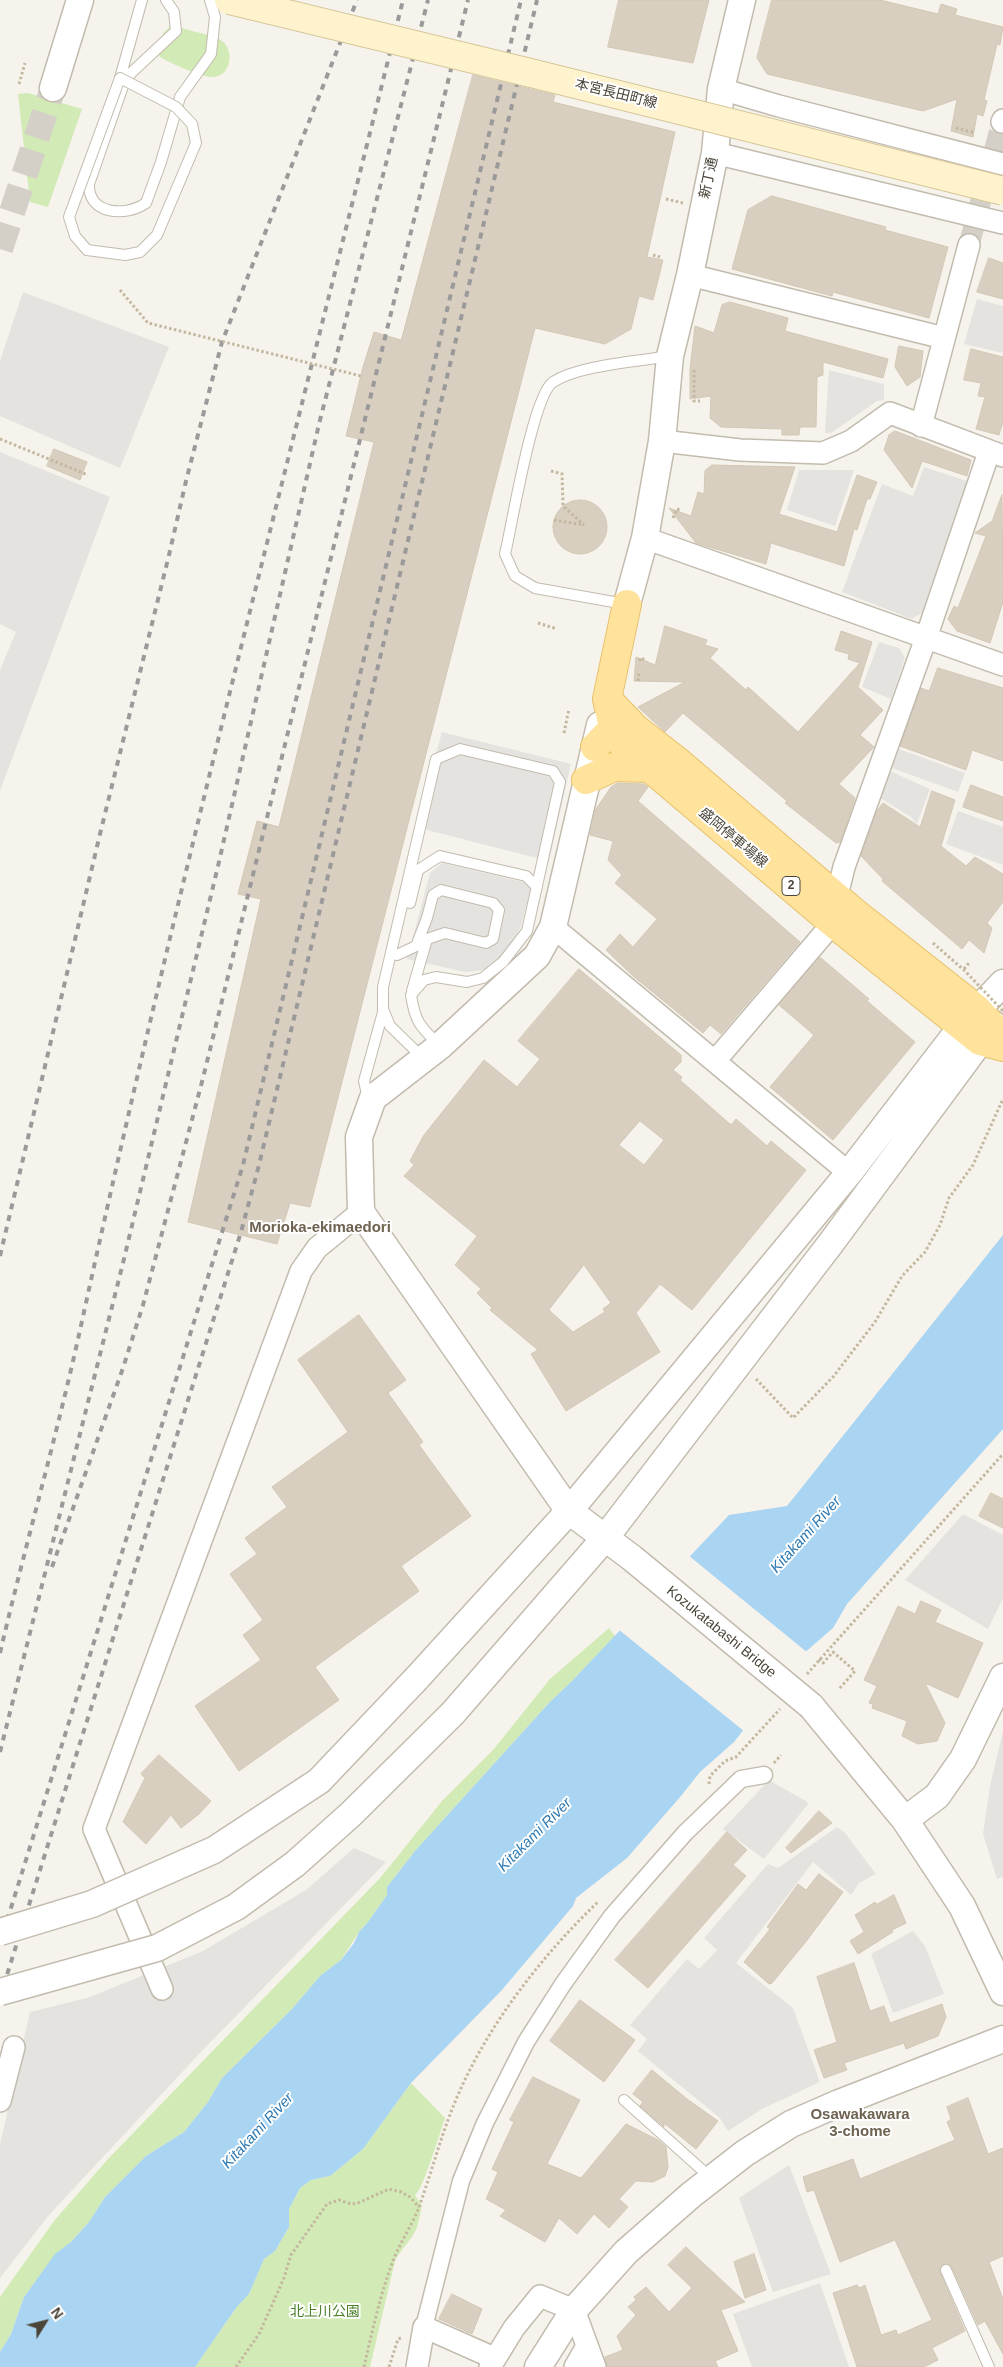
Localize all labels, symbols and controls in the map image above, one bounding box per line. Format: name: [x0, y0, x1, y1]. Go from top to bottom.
street label: 本宮長田町線: [573, 76, 659, 112]
street label: 新丁通: [696, 156, 722, 200]
street label: 盛岡停車場線: [695, 805, 771, 871]
road number: 2: [782, 876, 800, 896]
district label: Morioka-ekimaedori: [249, 1219, 391, 1237]
water label: Kitakami River: [767, 1493, 845, 1577]
street label: Kozukatabashi Bridge: [663, 1583, 779, 1681]
water label: Kitakami River: [494, 1794, 576, 1876]
water label: Kitakami River: [218, 2090, 298, 2172]
district label: Osawakawara 3-chome: [810, 2106, 910, 2141]
north arrow: [20, 2297, 70, 2347]
text: N: [48, 2304, 67, 2322]
park label: 北上川公園: [290, 2304, 360, 2320]

